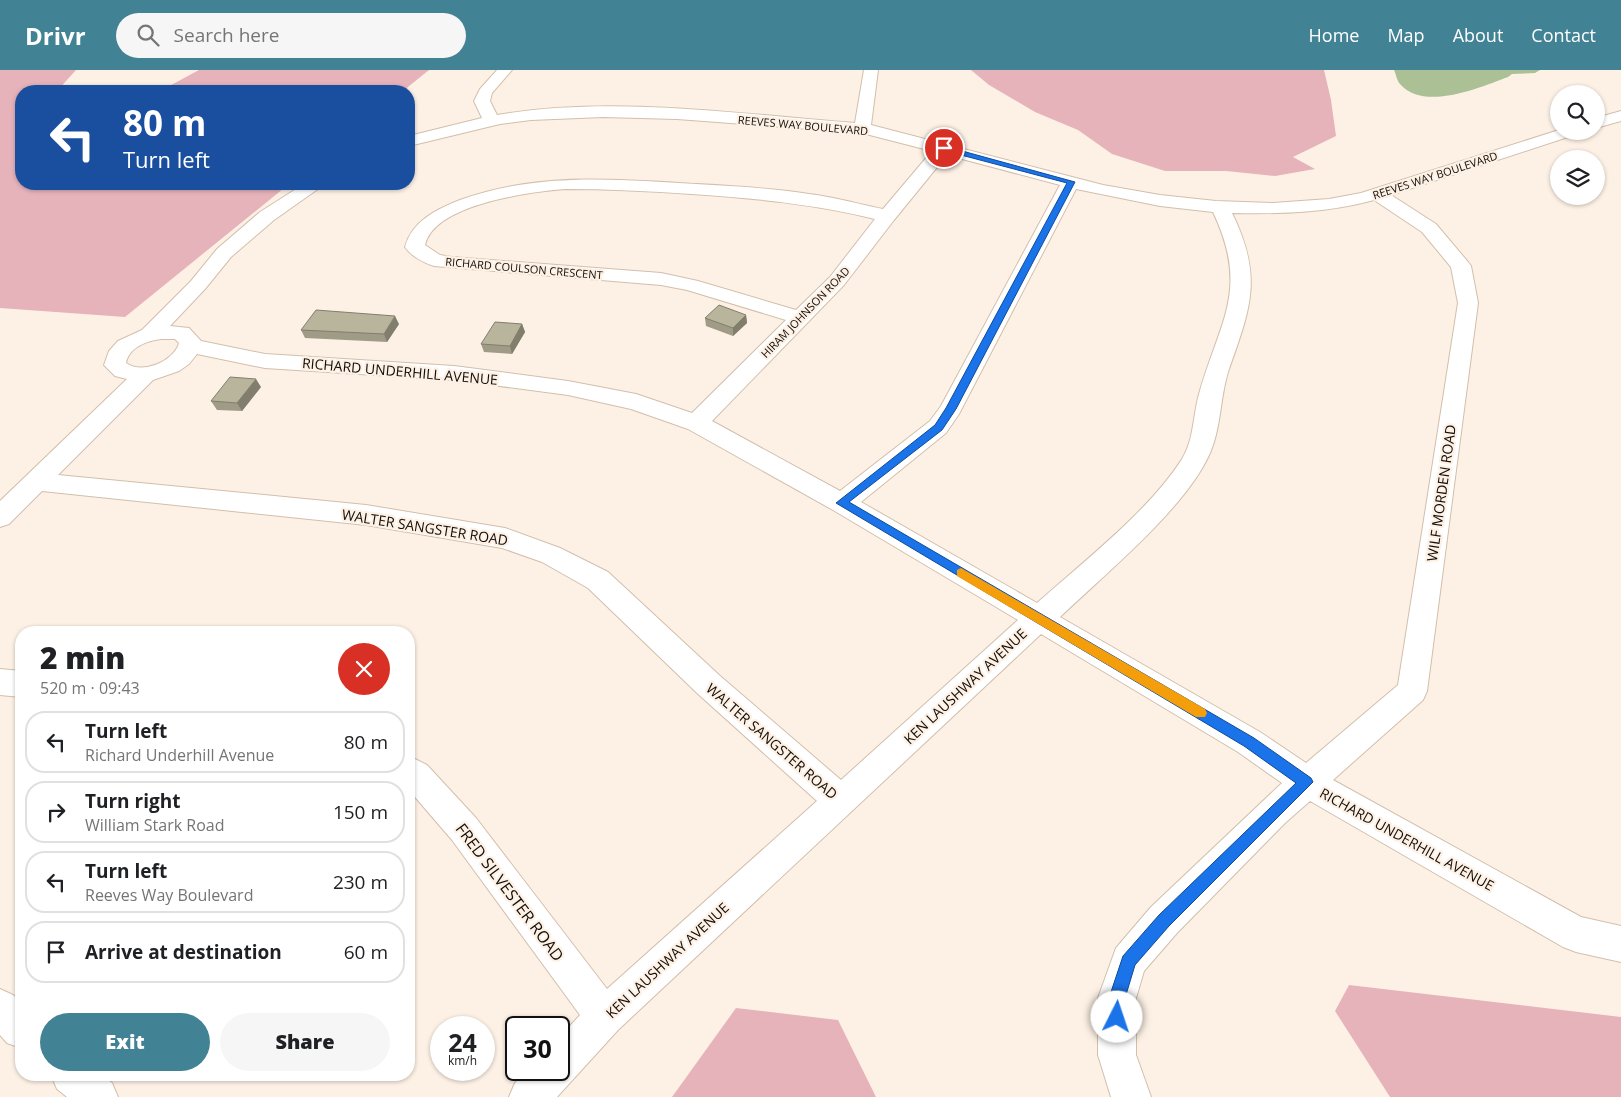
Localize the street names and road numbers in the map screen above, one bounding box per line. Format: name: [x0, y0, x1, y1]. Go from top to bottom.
street label: REEVES WAY BOULEVARD: [737, 112, 869, 138]
street label: REEVES WAY BOULEVARD: [1371, 148, 1499, 202]
street label: RICHARD COULSON CRESCENT: [445, 254, 603, 282]
street label: HIRAM JOHNSON ROAD: [757, 263, 853, 361]
street label: RICHARD UNDERHILL AVENUE: [301, 353, 499, 389]
street label: WILF MORDEN ROAD: [1422, 423, 1460, 563]
street label: WALTER SANGSTER ROAD: [341, 504, 509, 550]
street label: KEN LAUSHWAY AVENUE: [899, 624, 1031, 748]
street label: WALTER SANGSTER ROAD: [702, 679, 842, 803]
street label: RICHARD UNDERHILL AVENUE: [1317, 783, 1497, 895]
street label: FRED SILVESTER ROAD: [451, 819, 569, 965]
street label: KEN LAUSHWAY AVENUE: [601, 898, 733, 1022]

